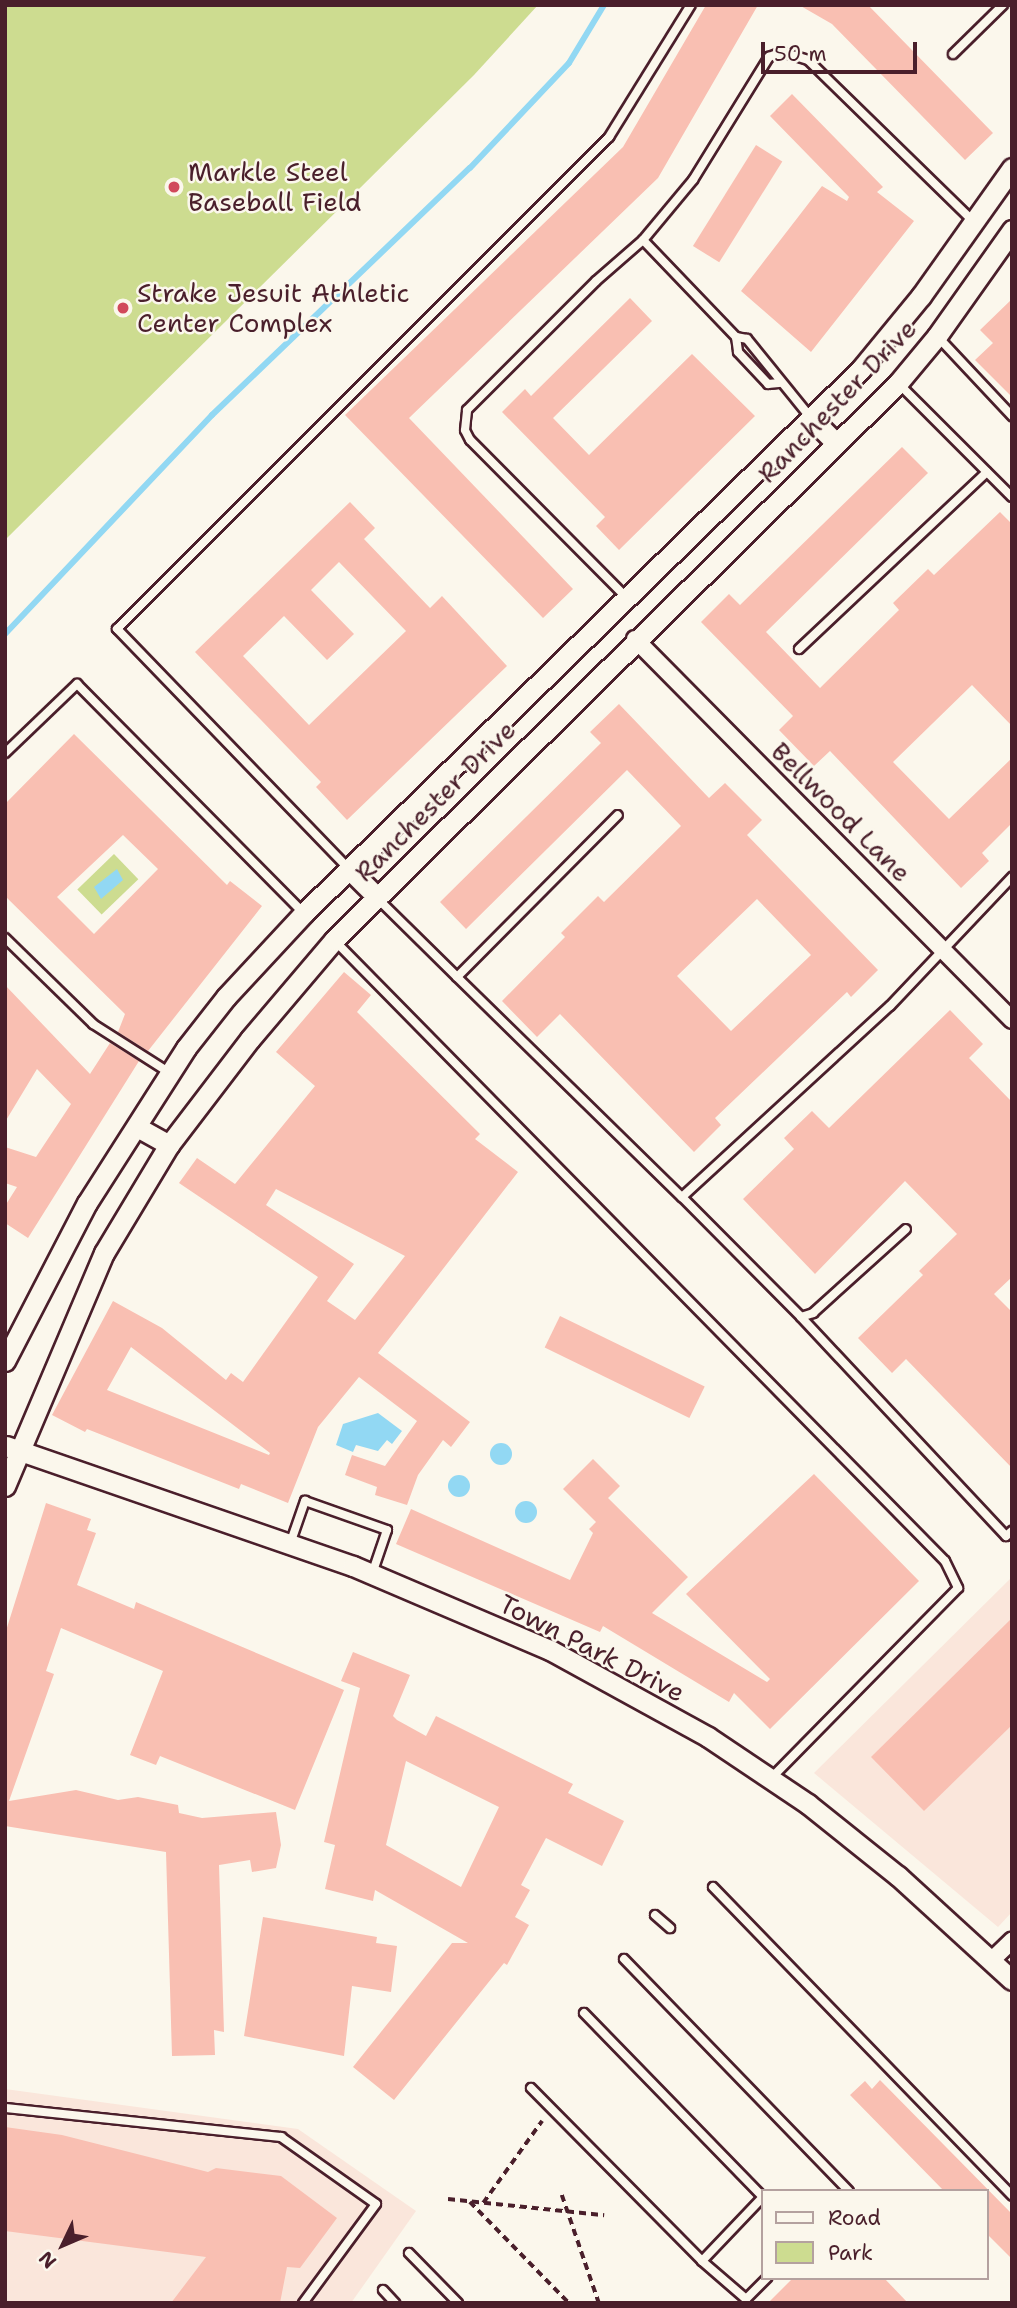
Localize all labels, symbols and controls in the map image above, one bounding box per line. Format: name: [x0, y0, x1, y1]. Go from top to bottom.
scale bar: [765, 28, 921, 72]
text: 50 m: [774, 40, 827, 68]
place label: Markle Steel Baseball Field: [188, 156, 362, 218]
marker: Markle Steel Baseball Field: [166, 179, 182, 195]
place label: Strake Jesuit Athletic Center Complex: [137, 277, 410, 338]
marker: Strake Jesuit Athletic Center Complex: [115, 300, 131, 316]
street label: Ranchester Drive: [751, 313, 923, 489]
street label: Ranchester Drive: [348, 714, 522, 888]
street label: Bellwood Lane: [765, 736, 917, 888]
street label: Town Park Drive: [494, 1588, 690, 1708]
legend: [762, 2189, 989, 2280]
text: Road: [828, 2204, 881, 2232]
north arrow: [28, 2210, 98, 2280]
text: Park: [828, 2239, 873, 2267]
text: N: [33, 2246, 62, 2274]

